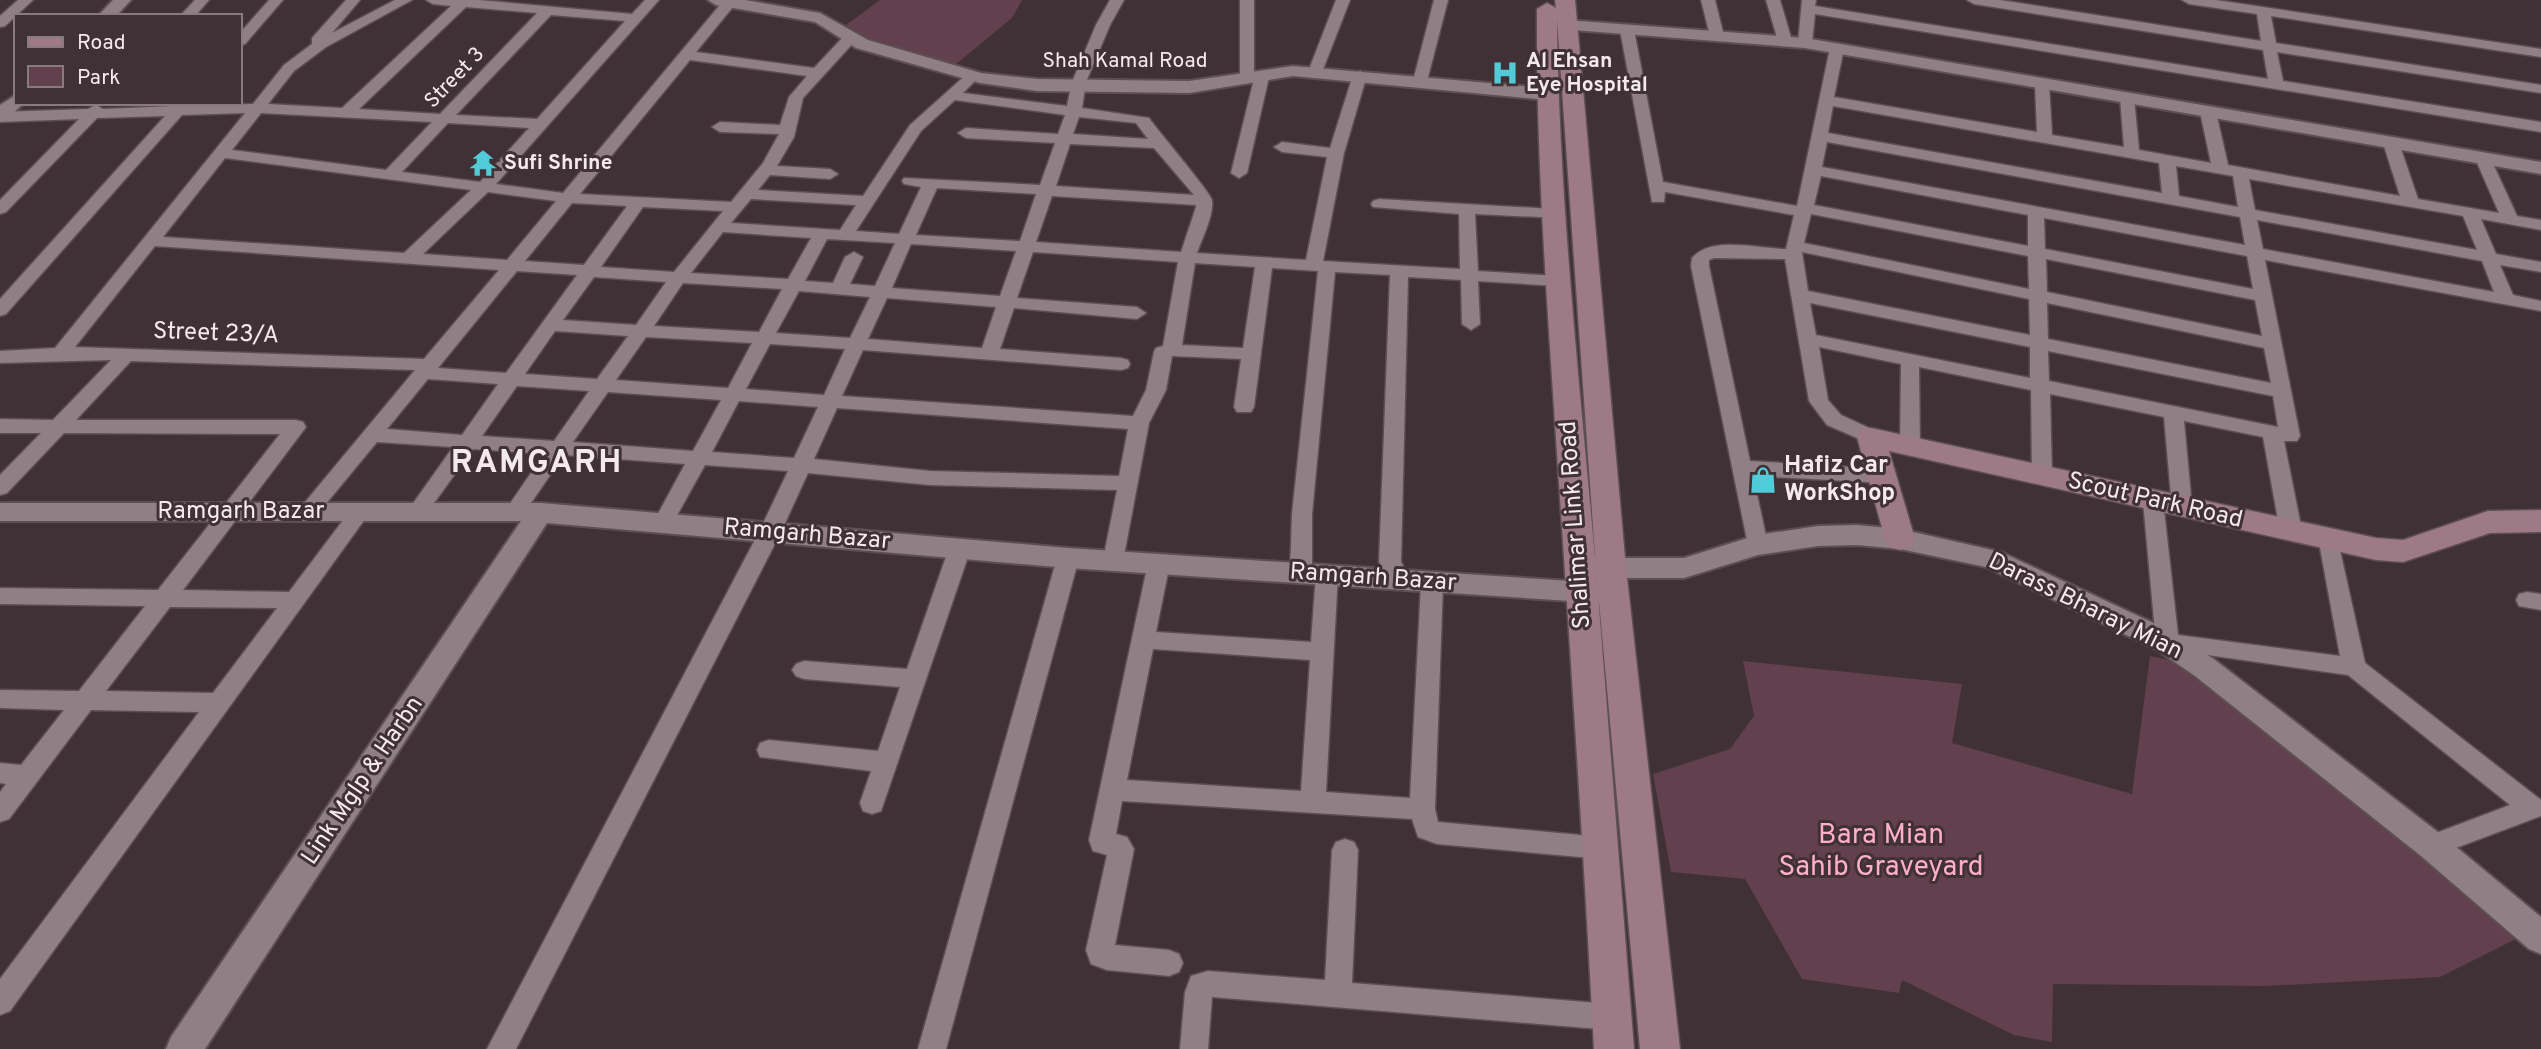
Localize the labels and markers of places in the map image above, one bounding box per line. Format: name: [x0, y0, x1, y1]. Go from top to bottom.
place label: Al Ehsan Eye Hospital: [1526, 48, 1648, 99]
hospital icon: Al Ehsan Eye Hospital: [1490, 58, 1520, 88]
temple icon: Sufi Shrine: [468, 148, 498, 178]
place label: Sufi Shrine: [504, 150, 612, 177]
place label: Hafiz Car WorkShop: [1784, 451, 1895, 509]
shop icon: Hafiz Car WorkShop: [1748, 465, 1778, 495]

